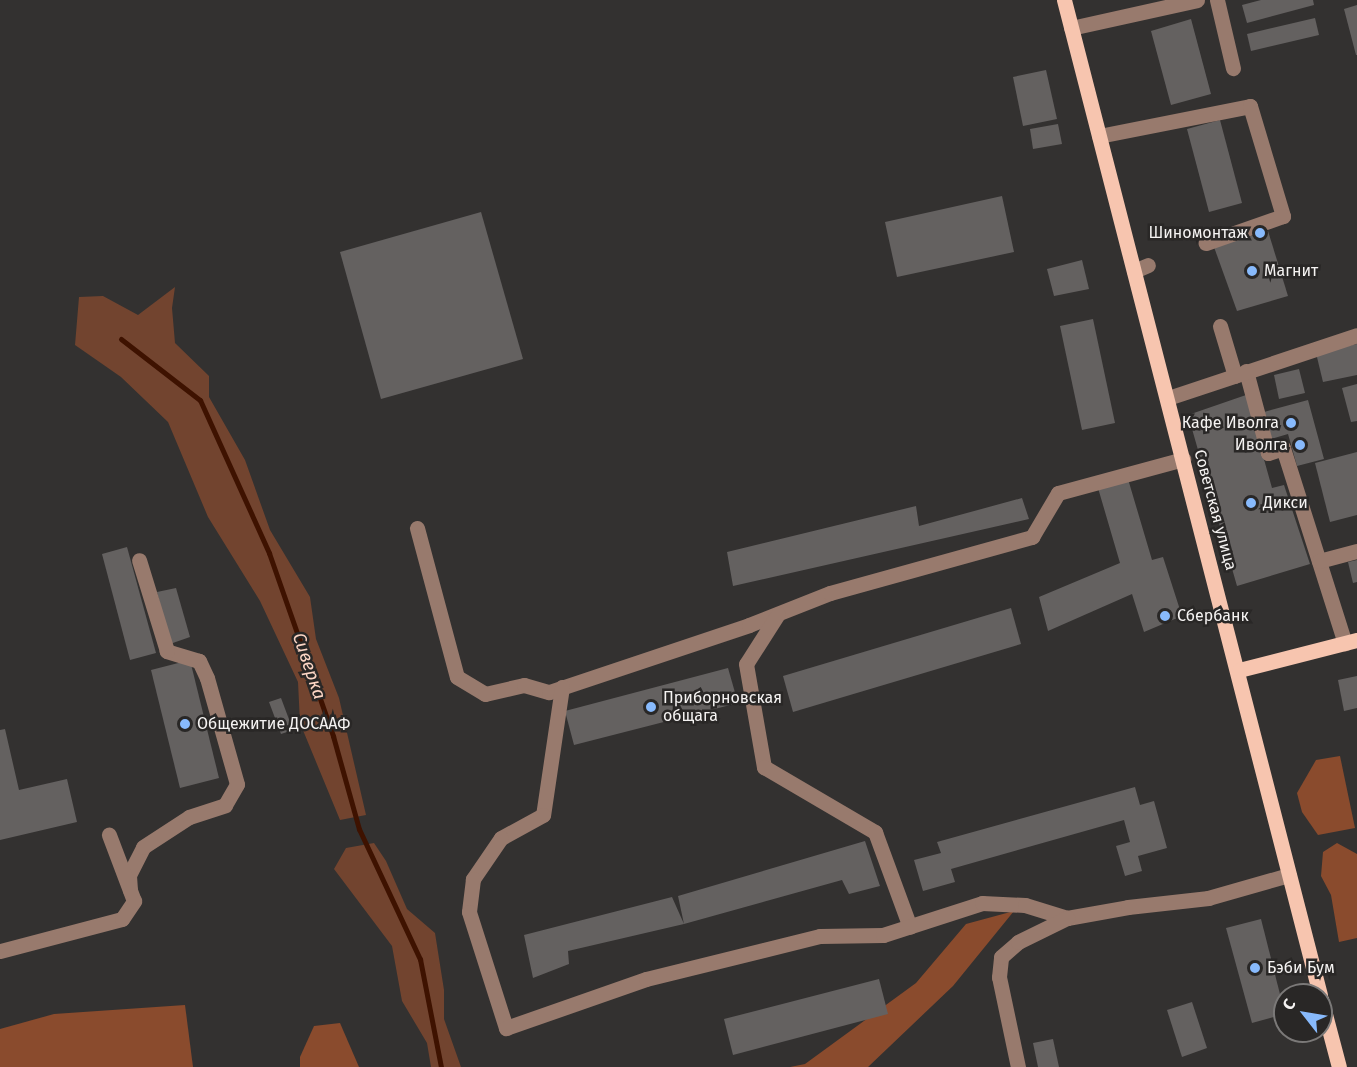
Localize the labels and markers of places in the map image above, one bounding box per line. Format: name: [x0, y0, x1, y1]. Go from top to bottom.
place label: Шиномонтаж: [1148, 223, 1248, 243]
marker: Шиномонтаж: [1253, 226, 1267, 240]
place label: Магнит: [1264, 261, 1318, 281]
marker: Магнит: [1245, 264, 1259, 278]
place label: Кафе Иволга: [1182, 413, 1279, 433]
marker: Кафе Иволга: [1284, 416, 1298, 430]
place label: Иволга: [1235, 435, 1288, 455]
marker: Иволга: [1293, 438, 1307, 452]
place label: Дикси: [1263, 493, 1308, 513]
marker: Дикси: [1244, 496, 1258, 510]
place label: Сбербанк: [1177, 606, 1249, 626]
marker: Сбербанк: [1158, 609, 1172, 623]
place label: Приборновская общага: [663, 688, 782, 726]
marker: Приборновская общага: [644, 700, 658, 714]
place label: Общежитие ДОСААФ: [197, 714, 350, 734]
marker: Общежитие ДОСААФ: [178, 717, 192, 731]
place label: Бэби Бум: [1267, 958, 1335, 978]
marker: Бэби Бум: [1248, 961, 1262, 975]

